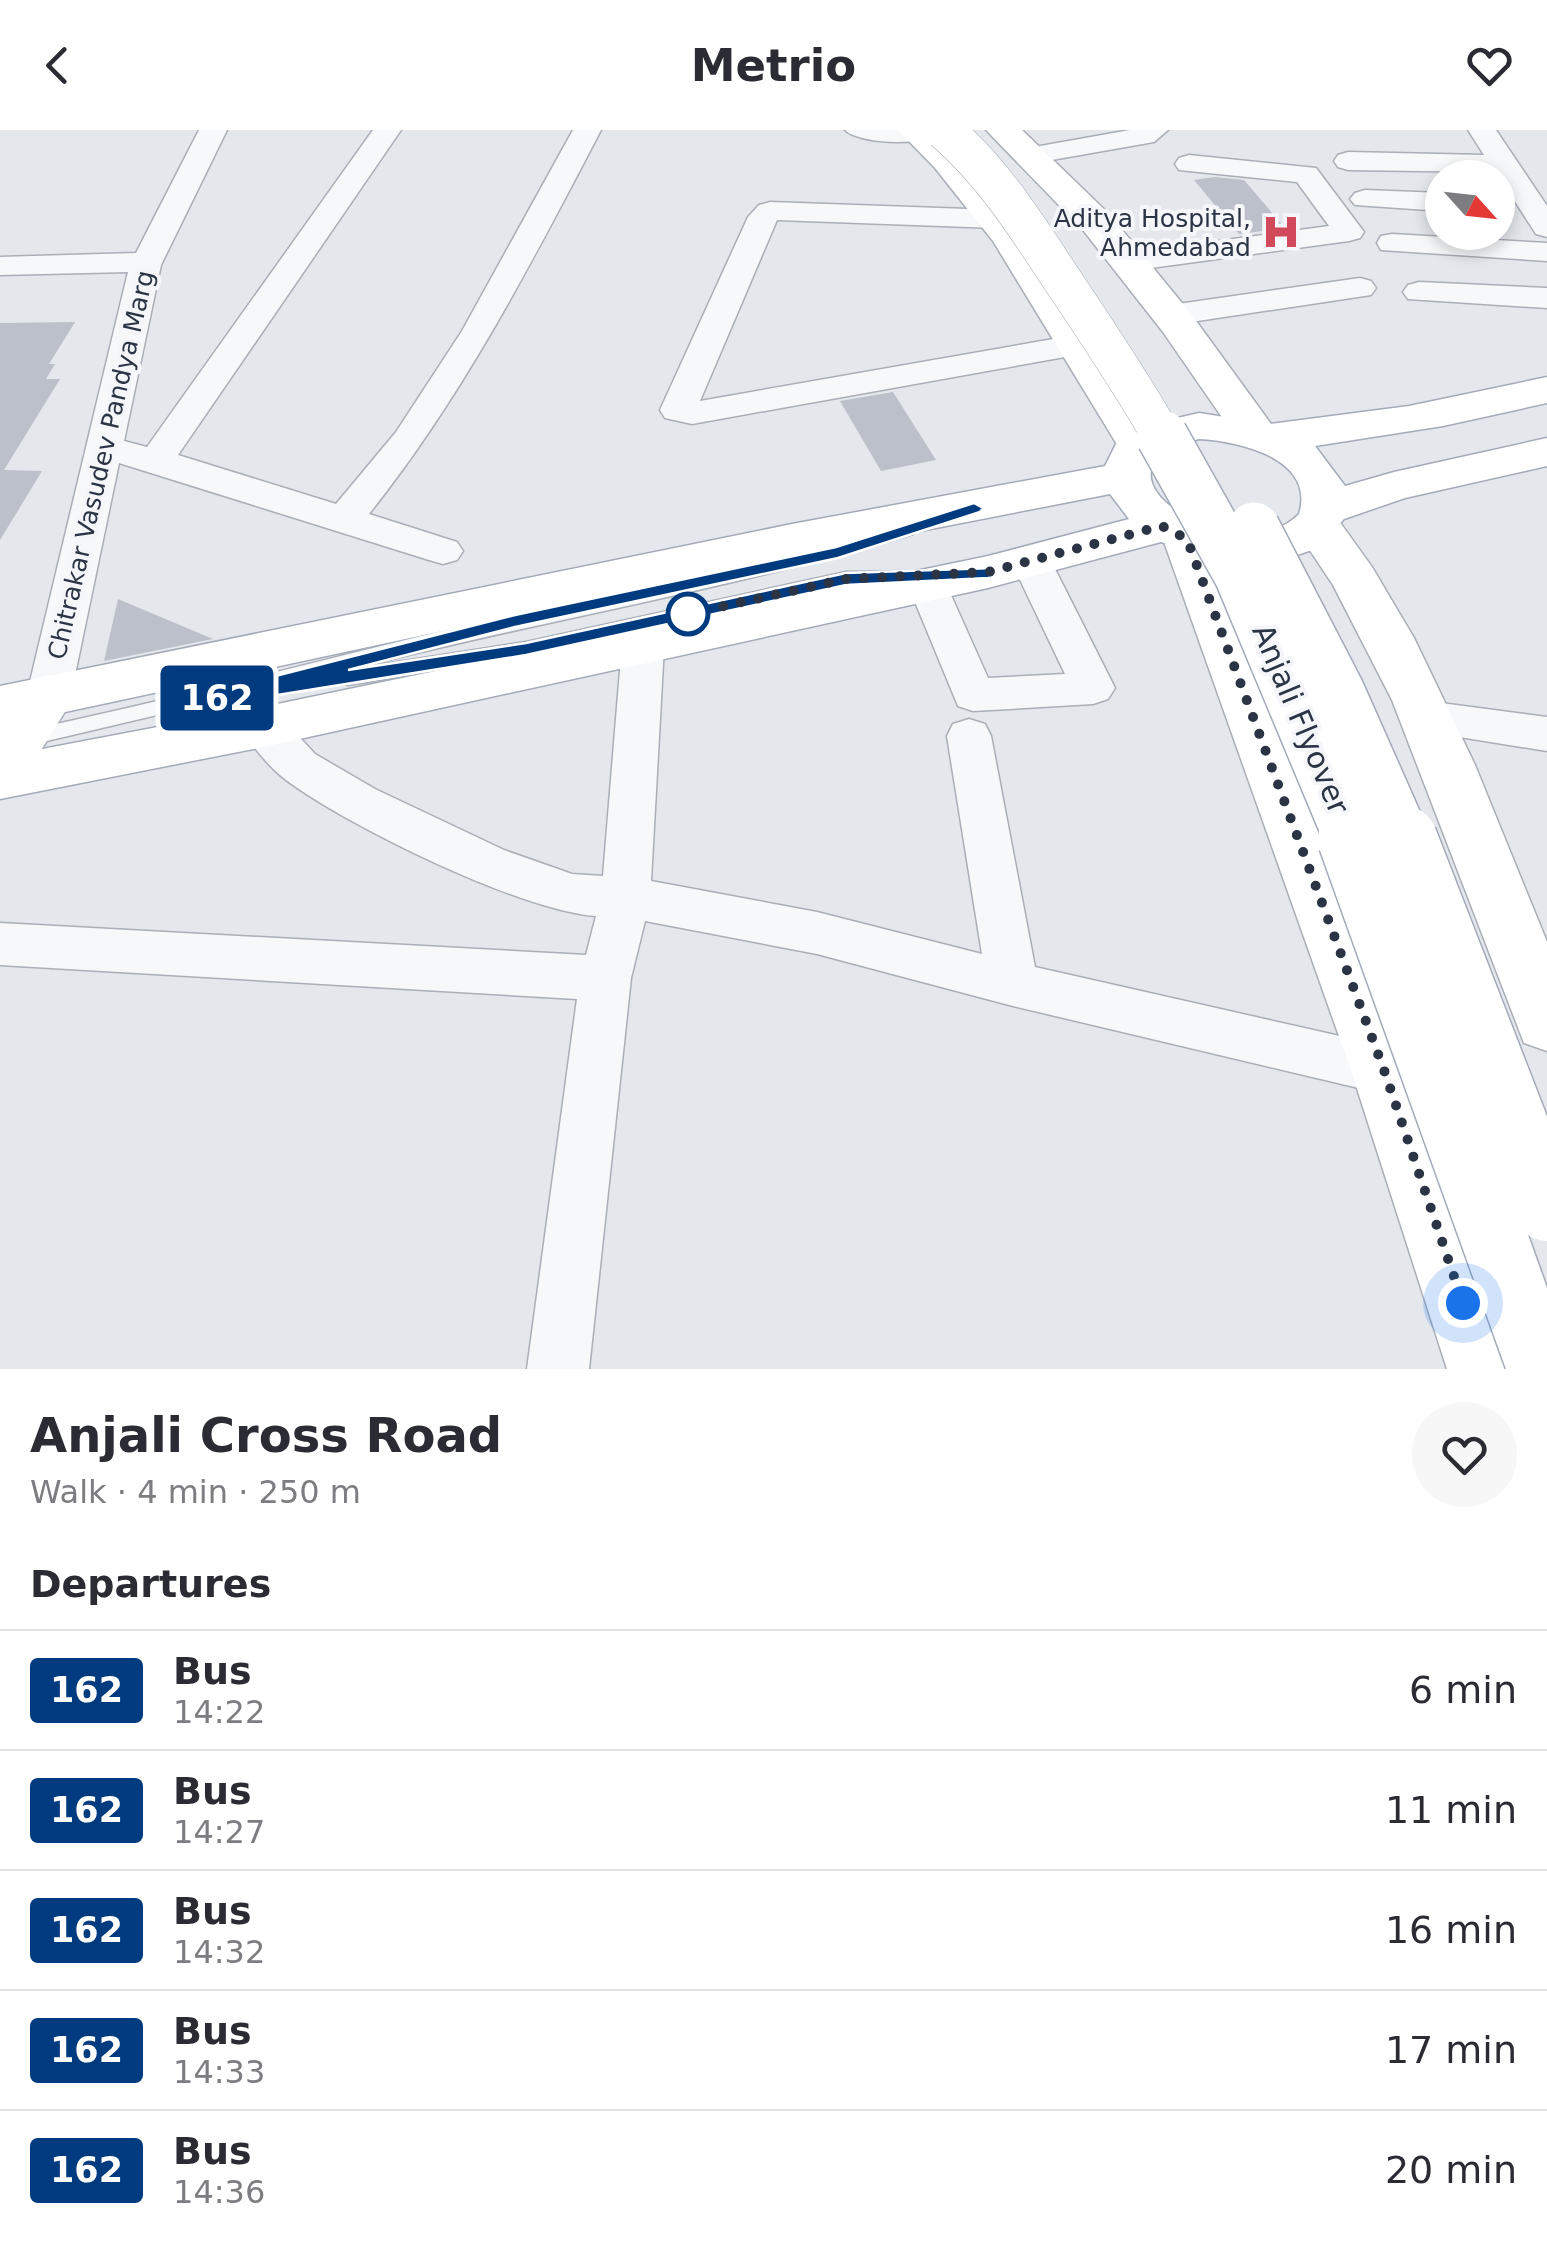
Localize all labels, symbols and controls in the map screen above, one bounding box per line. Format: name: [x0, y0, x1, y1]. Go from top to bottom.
icon: back: [30, 38, 85, 93]
icon: heart: [1462, 38, 1517, 93]
text: Metrio: [691, 39, 856, 92]
north arrow: [1425, 160, 1515, 250]
map controls: [1425, 160, 1515, 250]
place label: Aditya Hospital, Ahmedabad: [1054, 204, 1251, 262]
hospital icon: Aditya Hospital, Ahmedabad: [1260, 211, 1302, 253]
street label: Chitrakar Vasudev Pandya Marg: [42, 268, 160, 662]
unlabelled marker: [667, 593, 709, 635]
street label: Anjali Flyover: [1245, 619, 1357, 820]
line badge: 162: [160, 666, 274, 730]
text: 162: [180, 678, 254, 718]
your location: [1438, 1278, 1488, 1328]
button: heart: [1412, 1402, 1517, 1507]
text: Anjali Cross Road: [30, 1407, 502, 1463]
text: Walk · 4 min · 250 m: [30, 1473, 361, 1511]
text: Departures: [30, 1562, 271, 1606]
text: Bus: [173, 1649, 252, 1693]
text: 6 min: [1409, 1668, 1517, 1712]
text: 162: [50, 1670, 123, 1710]
text: 14:22: [173, 1693, 265, 1731]
text: Bus: [173, 1769, 252, 1813]
text: 11 min: [1385, 1788, 1517, 1832]
text: 162: [50, 1790, 123, 1830]
text: 14:27: [173, 1813, 265, 1851]
text: Bus: [173, 1889, 252, 1933]
text: 16 min: [1385, 1908, 1517, 1952]
text: 162: [50, 1910, 123, 1950]
text: 14:32: [173, 1933, 265, 1971]
text: Bus: [173, 2009, 252, 2053]
text: 17 min: [1385, 2028, 1517, 2072]
text: 162: [50, 2030, 123, 2070]
text: 14:33: [173, 2053, 265, 2091]
text: Bus: [173, 2129, 252, 2173]
text: 20 min: [1385, 2148, 1517, 2192]
text: 162: [50, 2150, 123, 2190]
text: 14:36: [173, 2173, 265, 2211]

